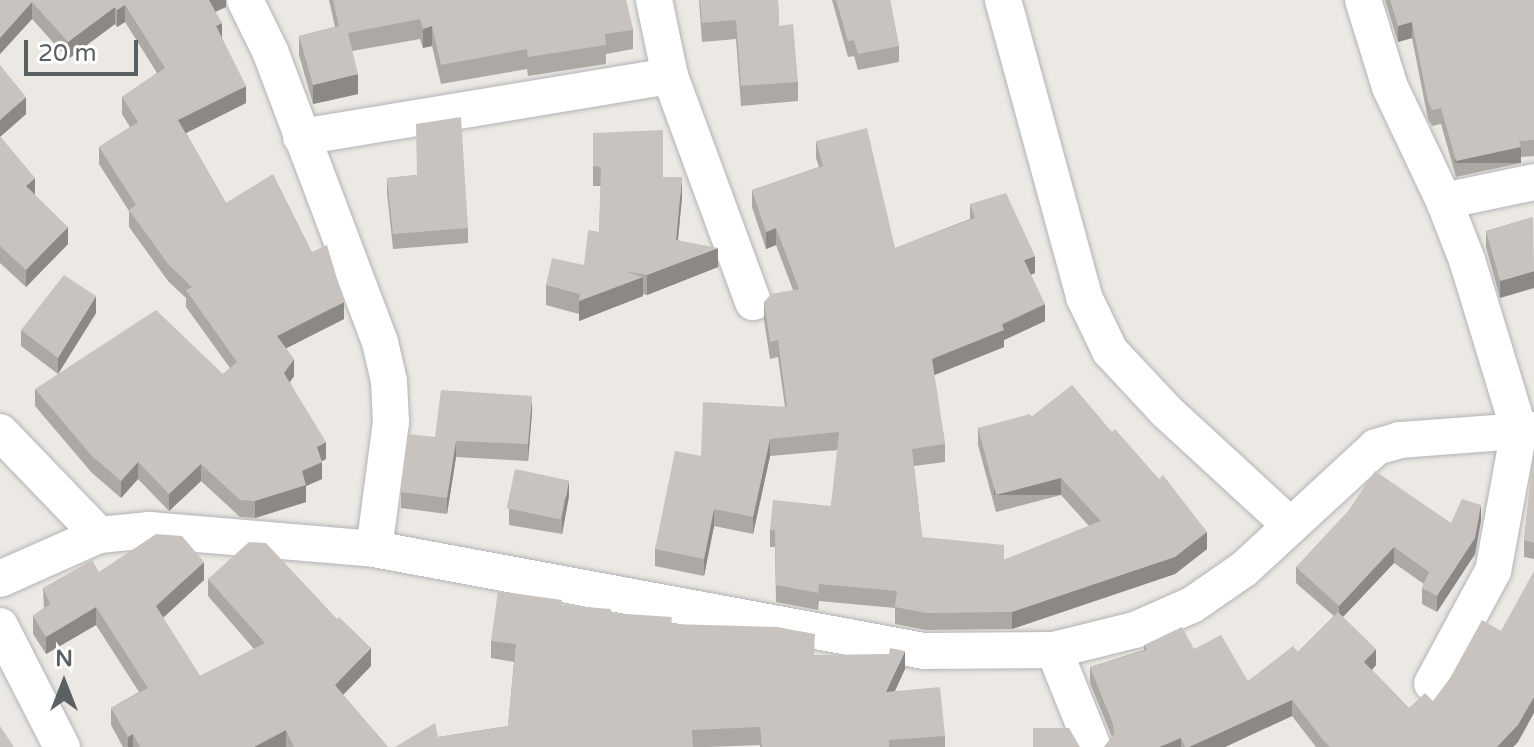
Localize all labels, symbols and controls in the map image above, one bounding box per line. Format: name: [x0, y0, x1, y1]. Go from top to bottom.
scale bar: [28, 24, 142, 74]
text: 20 m: [38, 39, 96, 68]
north arrow: [24, 643, 104, 723]
text: N: [55, 646, 73, 672]

